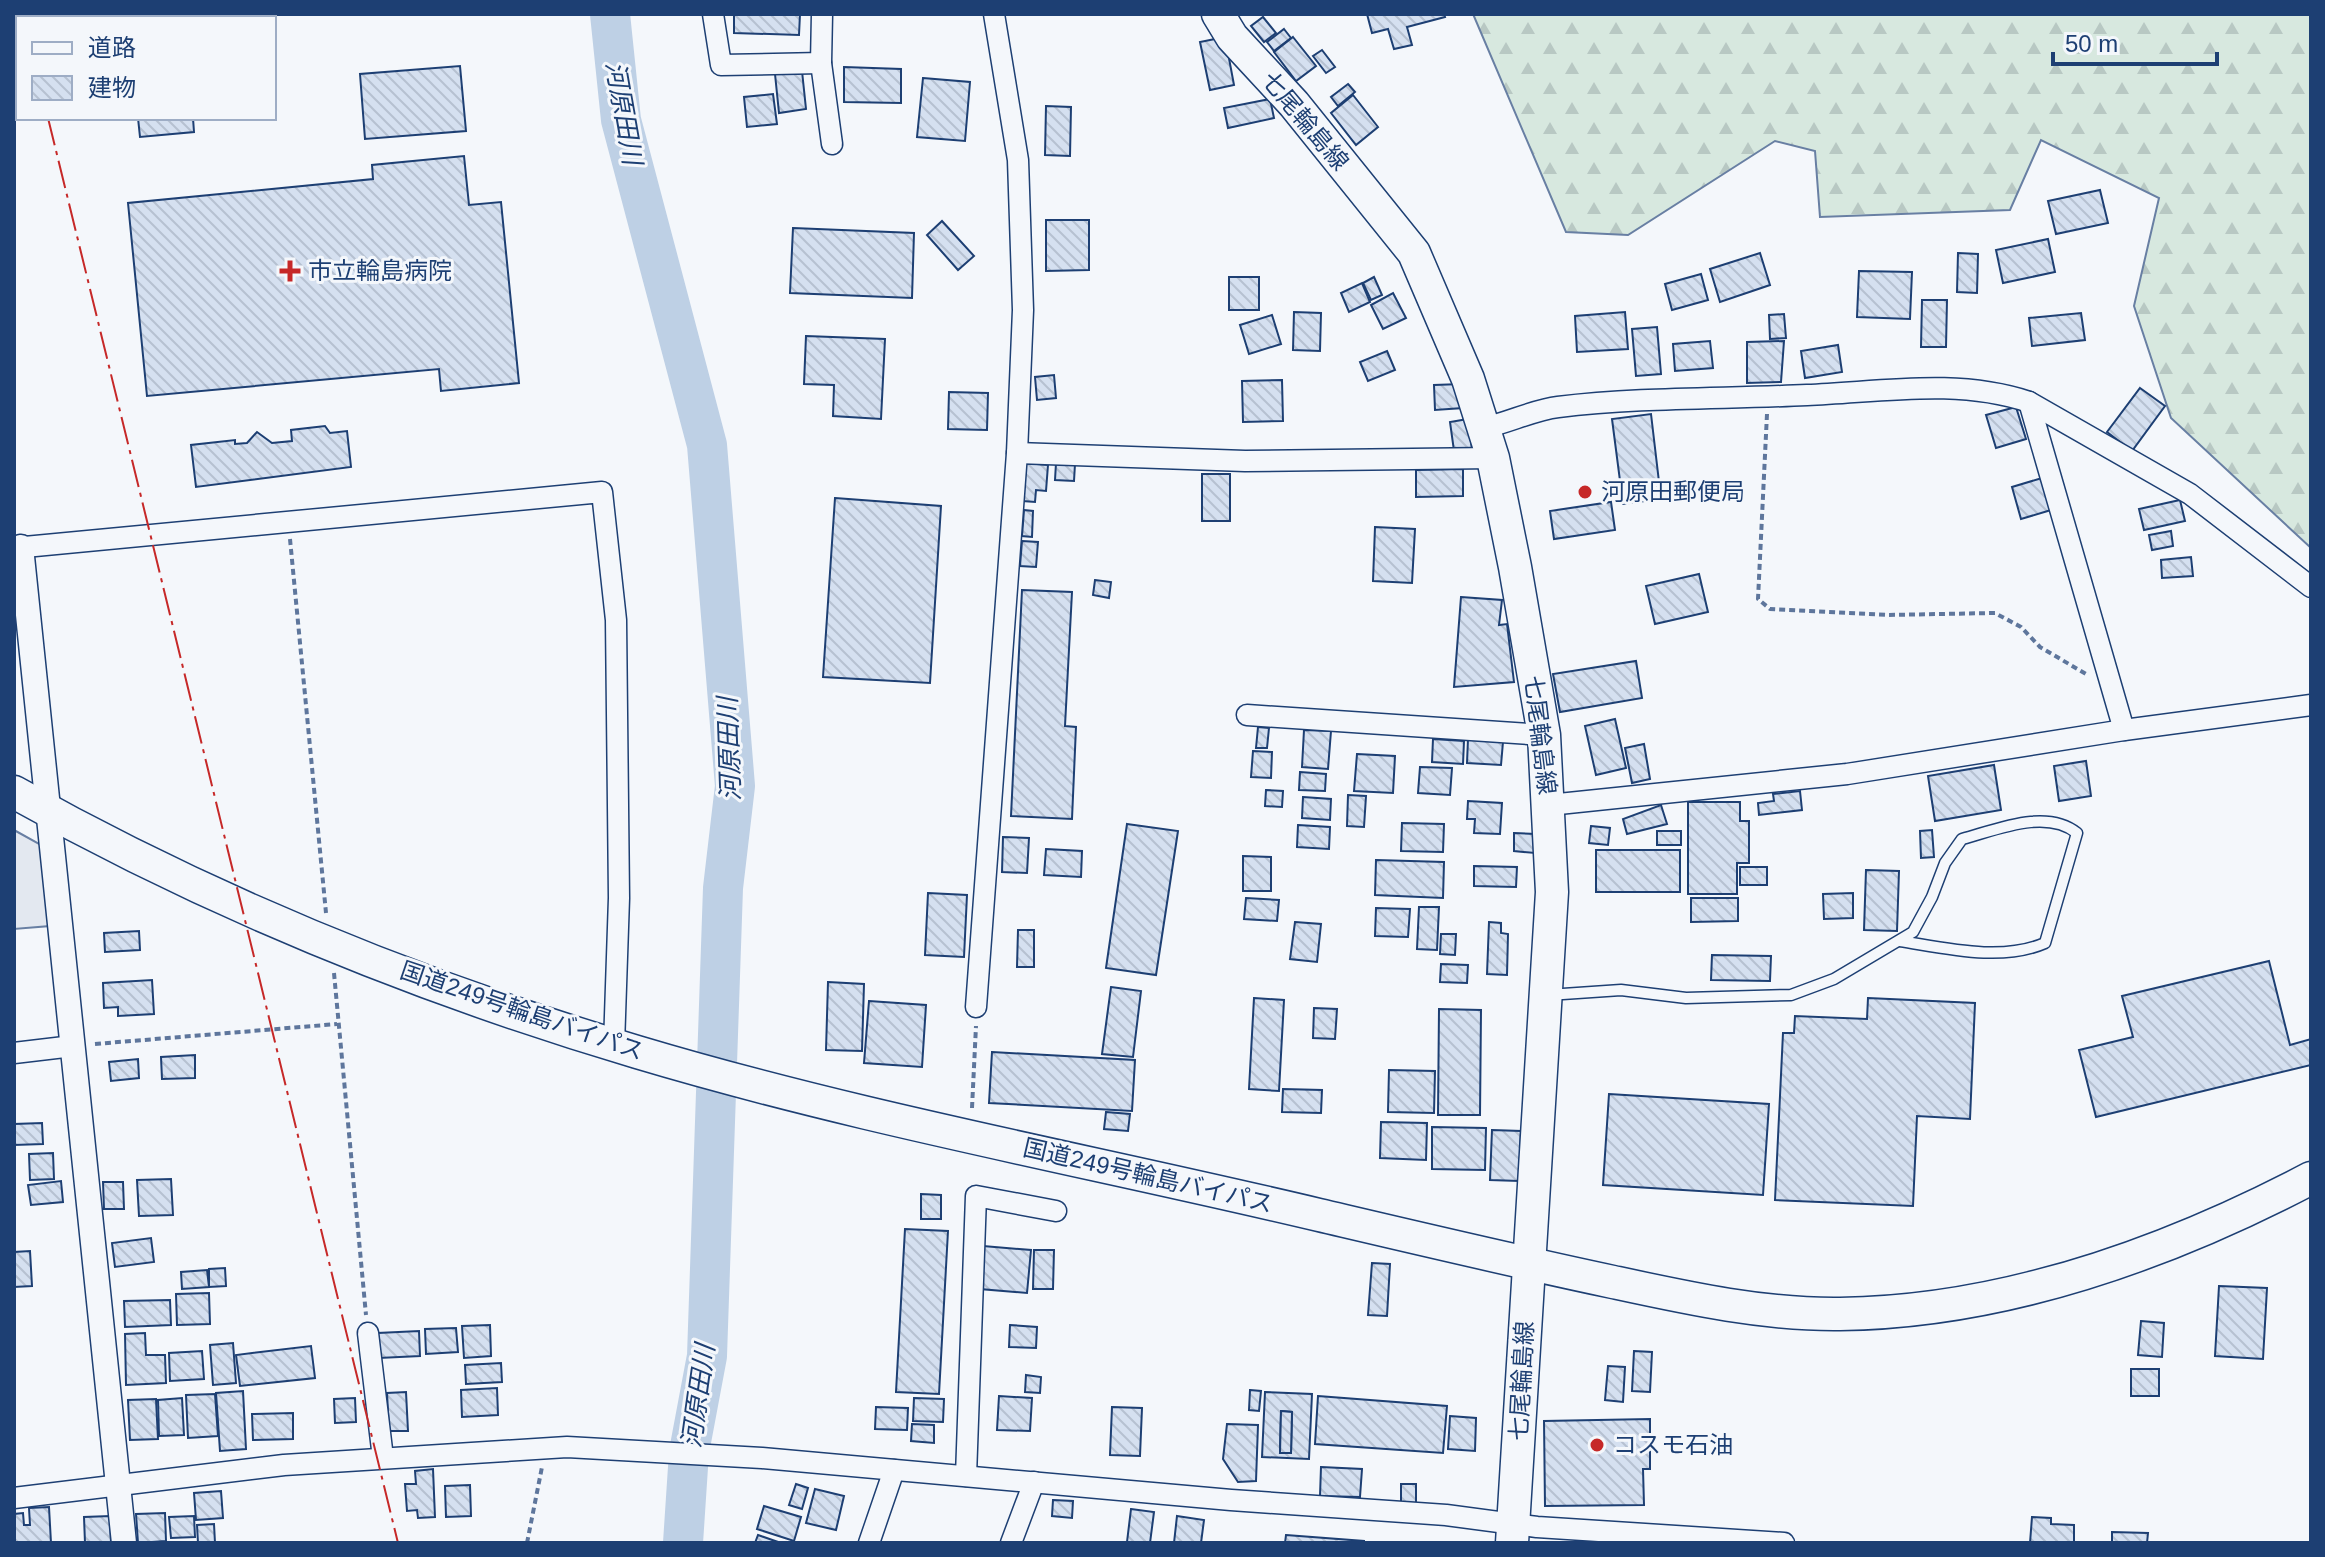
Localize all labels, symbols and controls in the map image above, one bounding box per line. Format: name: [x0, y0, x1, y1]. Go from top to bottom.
legend: [16, 16, 276, 120]
scale bar: [2053, 16, 2217, 66]
text: 50 m: [2065, 30, 2118, 57]
text: 道路: [88, 34, 136, 61]
water label: 河原田川: [600, 59, 648, 170]
street label: 七尾輪島線: [1256, 66, 1354, 175]
text: 建物: [88, 74, 136, 101]
place label: 市立輪島病院: [308, 257, 452, 284]
marker: 市立輪島病院: [279, 260, 301, 282]
place label: 河原田郵便局: [1601, 478, 1745, 505]
marker: 河原田郵便局: [1576, 483, 1594, 501]
street label: 七尾輪島線: [1520, 674, 1561, 796]
water label: 河原田川: [712, 694, 746, 801]
street label: 国道249号輪島バイパス: [397, 956, 647, 1065]
street label: 国道249号輪島バイパス: [1021, 1134, 1276, 1217]
street label: 七尾輪島線: [1505, 1320, 1538, 1442]
water label: 河原田川: [676, 1339, 721, 1450]
place label: コスモ石油: [1613, 1431, 1733, 1458]
marker: コスモ石油: [1588, 1436, 1606, 1454]

